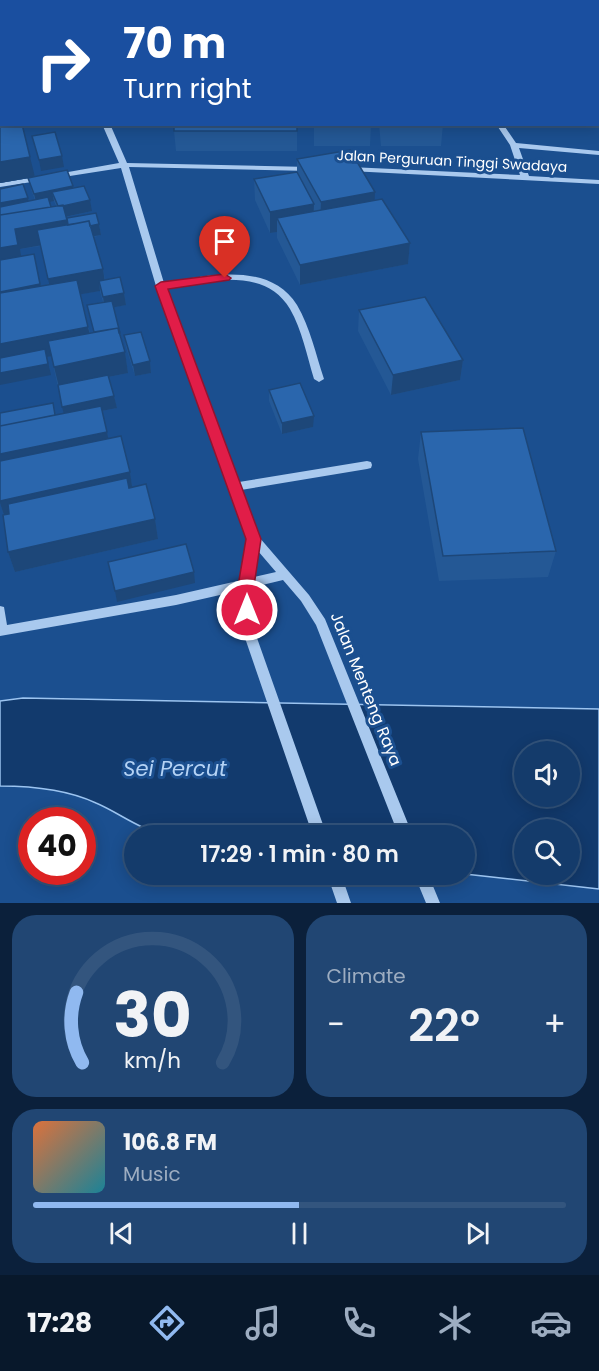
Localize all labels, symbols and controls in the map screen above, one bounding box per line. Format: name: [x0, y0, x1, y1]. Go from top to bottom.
text: 70 m: [123, 14, 226, 73]
icon: right: [24, 24, 102, 102]
text: Turn right: [123, 70, 252, 107]
street label: Jalan Perguruan Tinggi Swadaya: [336, 145, 568, 177]
pin: [199, 216, 250, 278]
icon: arrive: [208, 225, 241, 258]
position arrow: [215, 578, 279, 642]
street label: Jalan Menteng Raya: [325, 609, 407, 769]
map controls: [514, 741, 580, 885]
button: sound: [514, 741, 580, 807]
water label: Sei Percut: [123, 754, 227, 783]
speed limit sign: 40: [18, 807, 96, 885]
button: search: [514, 819, 580, 885]
text: 17:29 · 1 min · 80 m: [200, 839, 399, 870]
text: Climate: [327, 962, 406, 990]
text: 30: [114, 971, 192, 1059]
text: 22°: [408, 994, 480, 1057]
text: −: [327, 1001, 345, 1048]
text: +: [543, 1001, 566, 1048]
text: km/h: [124, 1045, 181, 1076]
text: 106.8 FM: [123, 1127, 217, 1158]
text: Music: [123, 1160, 181, 1188]
icon: previous: [105, 1217, 138, 1250]
icon: pause: [283, 1217, 316, 1250]
icon: next: [461, 1217, 494, 1250]
icon: directions: [146, 1302, 188, 1344]
icon: music: [242, 1302, 284, 1344]
icon: phone: [338, 1302, 380, 1344]
icon: climate: [434, 1302, 476, 1344]
icon: car: [530, 1302, 572, 1344]
text: 17:28: [27, 1304, 92, 1341]

